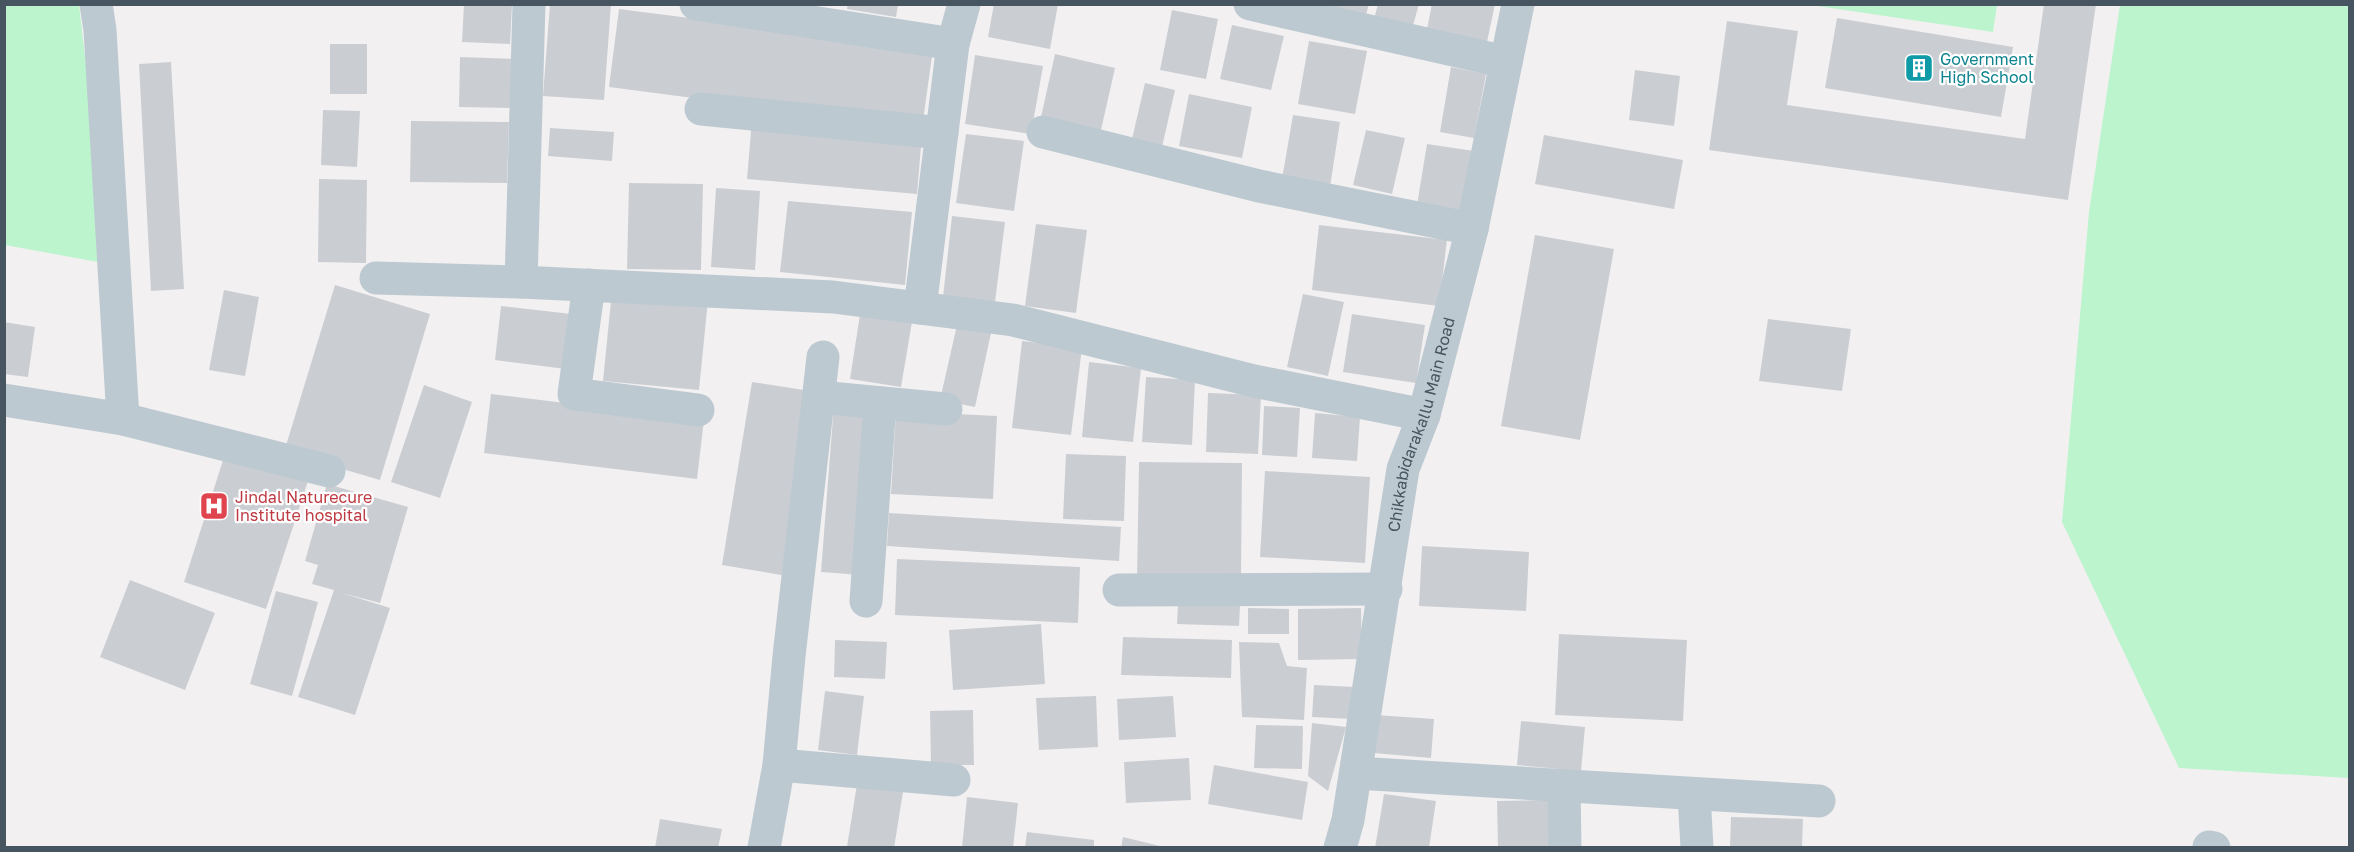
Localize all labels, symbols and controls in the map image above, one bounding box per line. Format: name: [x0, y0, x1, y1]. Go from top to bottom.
place label: Government High School: [1940, 49, 2034, 87]
building icon: Government High School: [1903, 52, 1935, 84]
street label: Chikkabidarakallu Main Road: [1383, 315, 1459, 533]
place label: Jindal Naturecure Institute hospital: [235, 487, 372, 525]
hospital icon: Jindal Naturecure Institute hospital: [198, 490, 230, 522]

